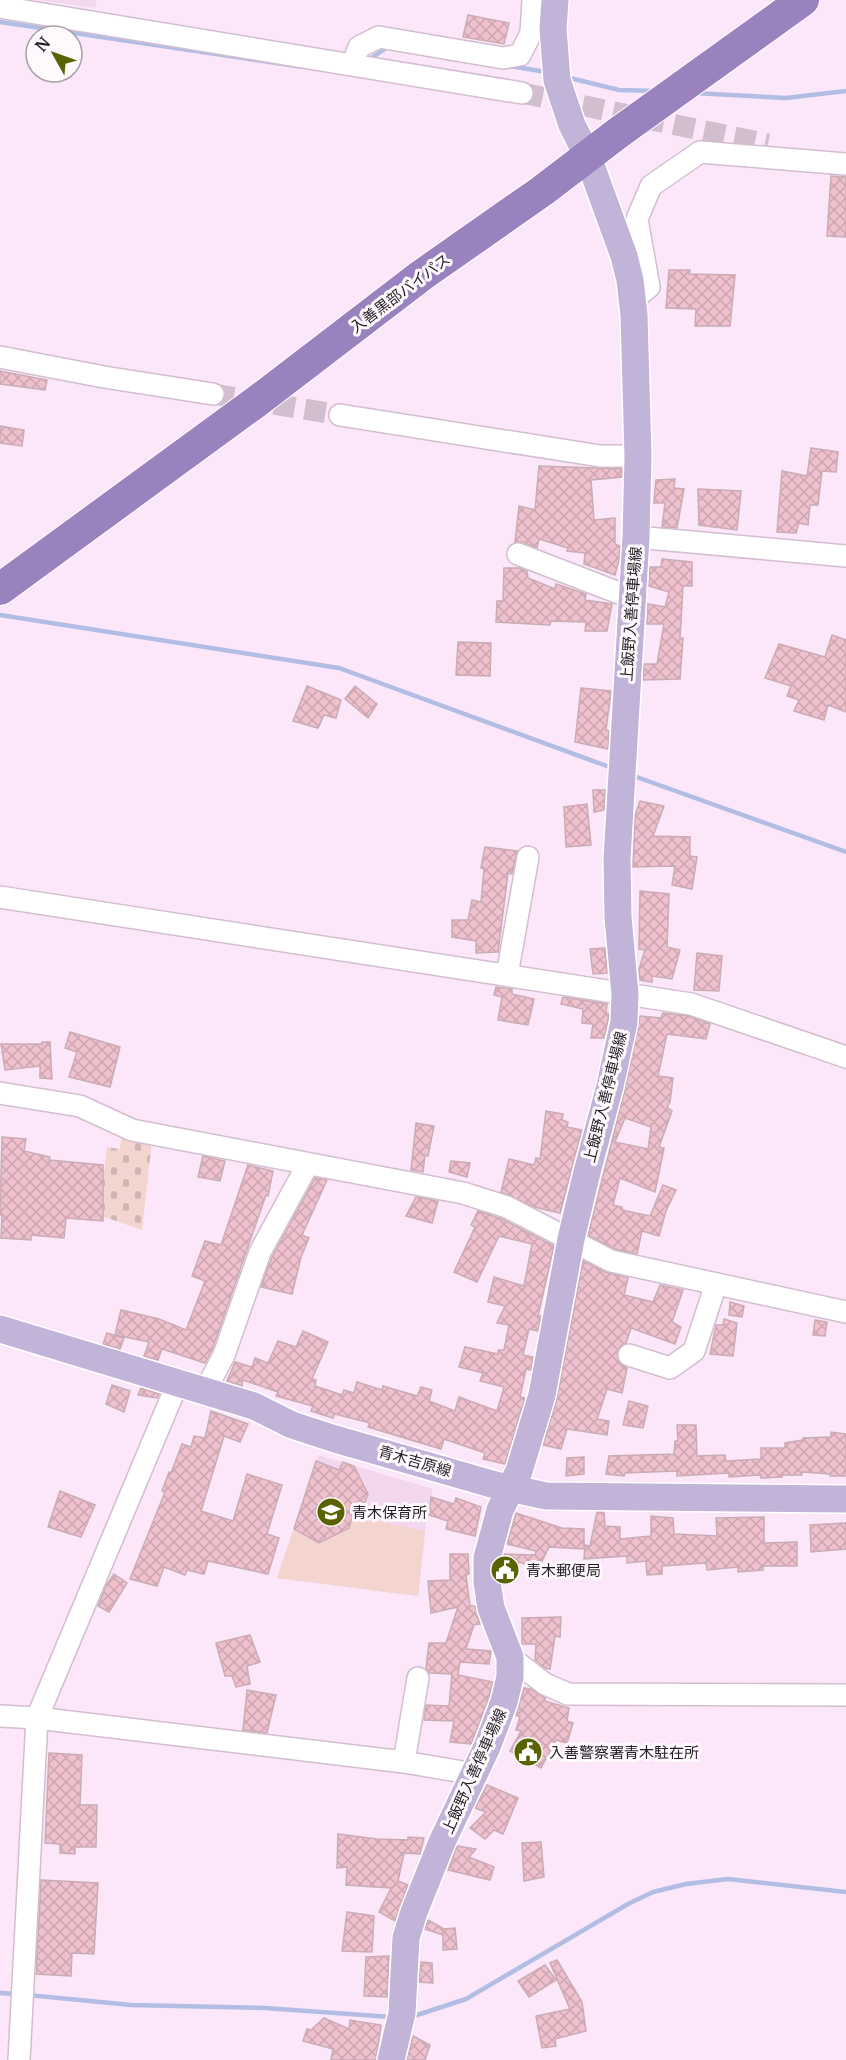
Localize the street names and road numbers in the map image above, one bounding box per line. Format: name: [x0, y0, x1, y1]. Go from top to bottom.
street label: 入善黒部バイパス: [346, 249, 454, 337]
street label: 上飯野入善停車場線: [617, 546, 645, 682]
street label: 上飯野入善停車場線: [579, 1029, 631, 1165]
street label: 青木吉原線: [376, 1442, 454, 1480]
street label: 上飯野入善停車場線: [438, 1705, 510, 1837]

